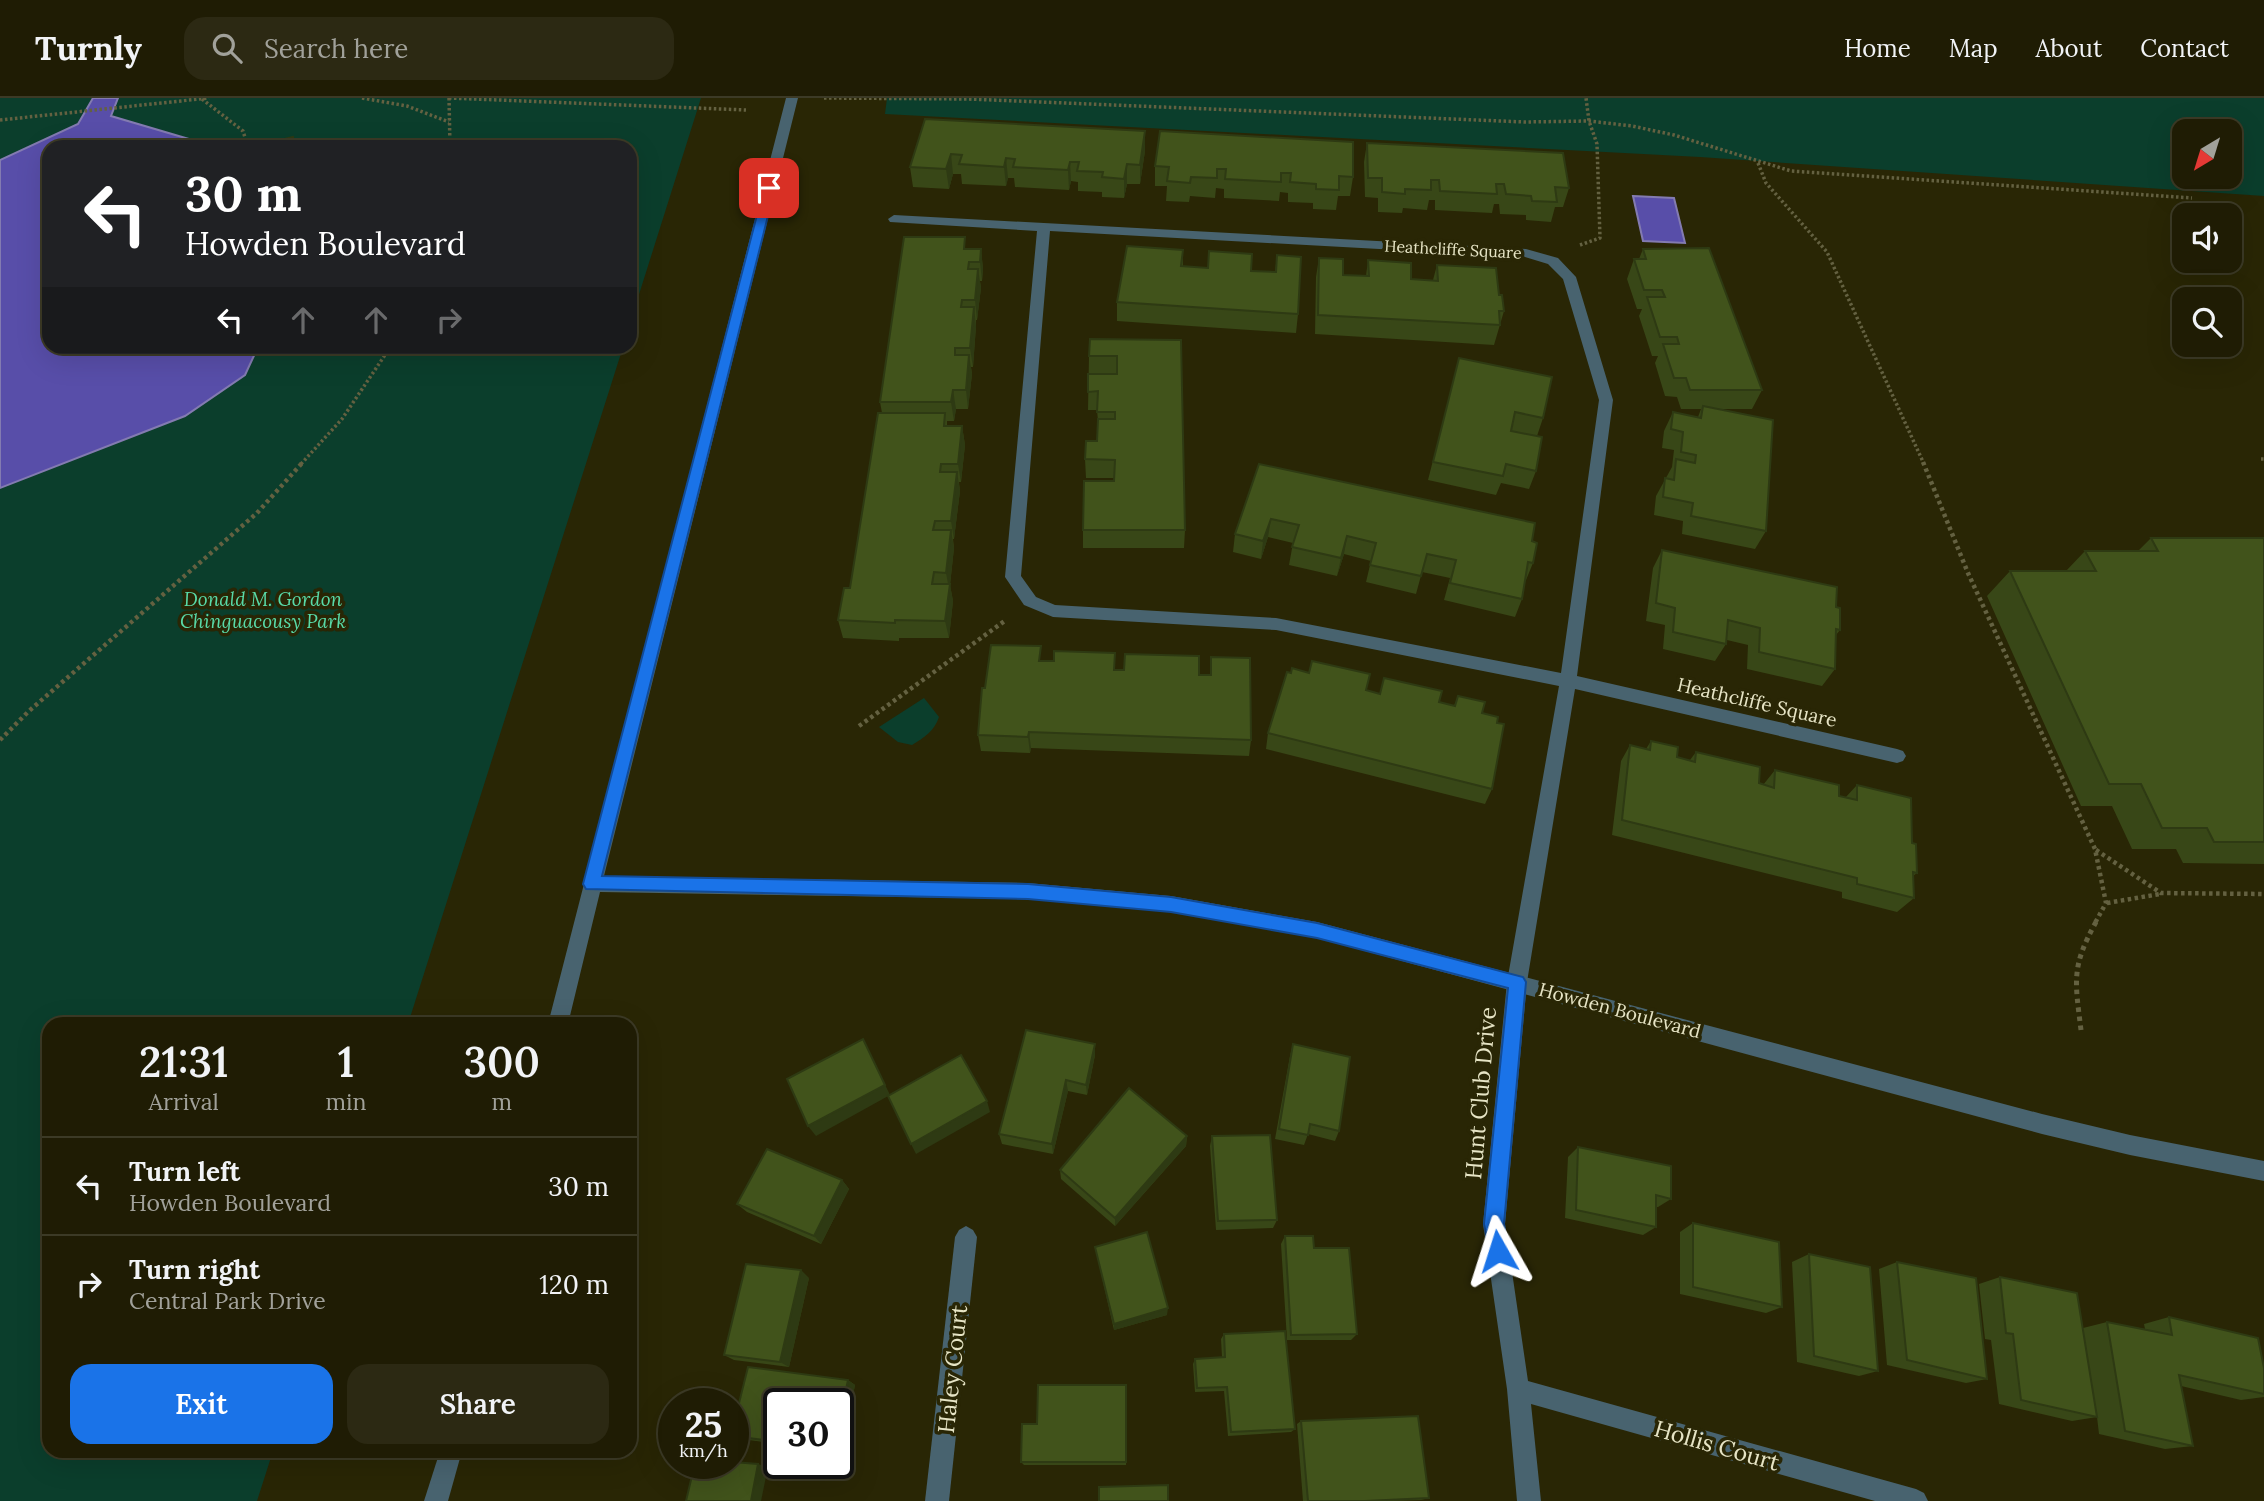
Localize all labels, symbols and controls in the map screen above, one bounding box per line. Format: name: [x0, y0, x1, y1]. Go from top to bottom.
search box: [184, 17, 674, 80]
text: Turnly: [35, 27, 142, 69]
icon: search: [208, 29, 246, 67]
text: Search here: [264, 32, 408, 65]
text: Home: [1844, 33, 1911, 64]
text: Map: [1949, 33, 1998, 64]
text: About: [2036, 33, 2102, 64]
text: Contact: [2140, 33, 2229, 64]
north arrow: [2172, 119, 2242, 189]
map controls: [2172, 119, 2242, 357]
pin: [739, 158, 799, 218]
text: 30 m: [185, 162, 302, 224]
icon: left: [70, 168, 161, 259]
icon: arrive: [750, 169, 788, 207]
button: sound: [2172, 203, 2242, 273]
text: Howden Boulevard: [185, 223, 466, 264]
street label: Heathcliffe Square: [1384, 235, 1522, 263]
button: search: [2172, 287, 2242, 357]
icon: left: [211, 301, 249, 339]
icon: ahead: [284, 301, 322, 339]
icon: ahead: [357, 301, 395, 339]
icon: right: [430, 301, 468, 339]
park label: Donald M. Gordon Chinguacousy Park: [180, 587, 346, 633]
street label: Heathcliffe Square: [1675, 672, 1839, 732]
street label: Howden Boulevard: [1536, 977, 1704, 1043]
street label: Hunt Club Drive: [1458, 1006, 1502, 1180]
text: 21:31: [139, 1035, 228, 1089]
text: 1: [338, 1035, 354, 1089]
text: 300: [463, 1035, 540, 1089]
text: Arrival: [149, 1087, 219, 1116]
text: min: [325, 1087, 366, 1116]
text: m: [491, 1087, 512, 1116]
text: Turn left: [129, 1155, 240, 1188]
icon: left: [70, 1167, 108, 1205]
text: 30 m: [548, 1170, 609, 1203]
text: Howden Boulevard: [129, 1188, 331, 1217]
position arrow: [1461, 1214, 1535, 1288]
text: Turn right: [129, 1253, 260, 1286]
icon: right: [70, 1265, 108, 1303]
text: 120 m: [539, 1268, 609, 1301]
text: Central Park Drive: [129, 1286, 326, 1315]
street label: Haley Court: [931, 1303, 973, 1435]
button: Exit: [70, 1364, 333, 1444]
button: Share: [347, 1364, 609, 1444]
speed limit sign: 30: [763, 1388, 854, 1479]
text: 25: [685, 1402, 722, 1447]
street label: Hollis Court: [1651, 1413, 1783, 1477]
text: km/h: [679, 1439, 728, 1462]

